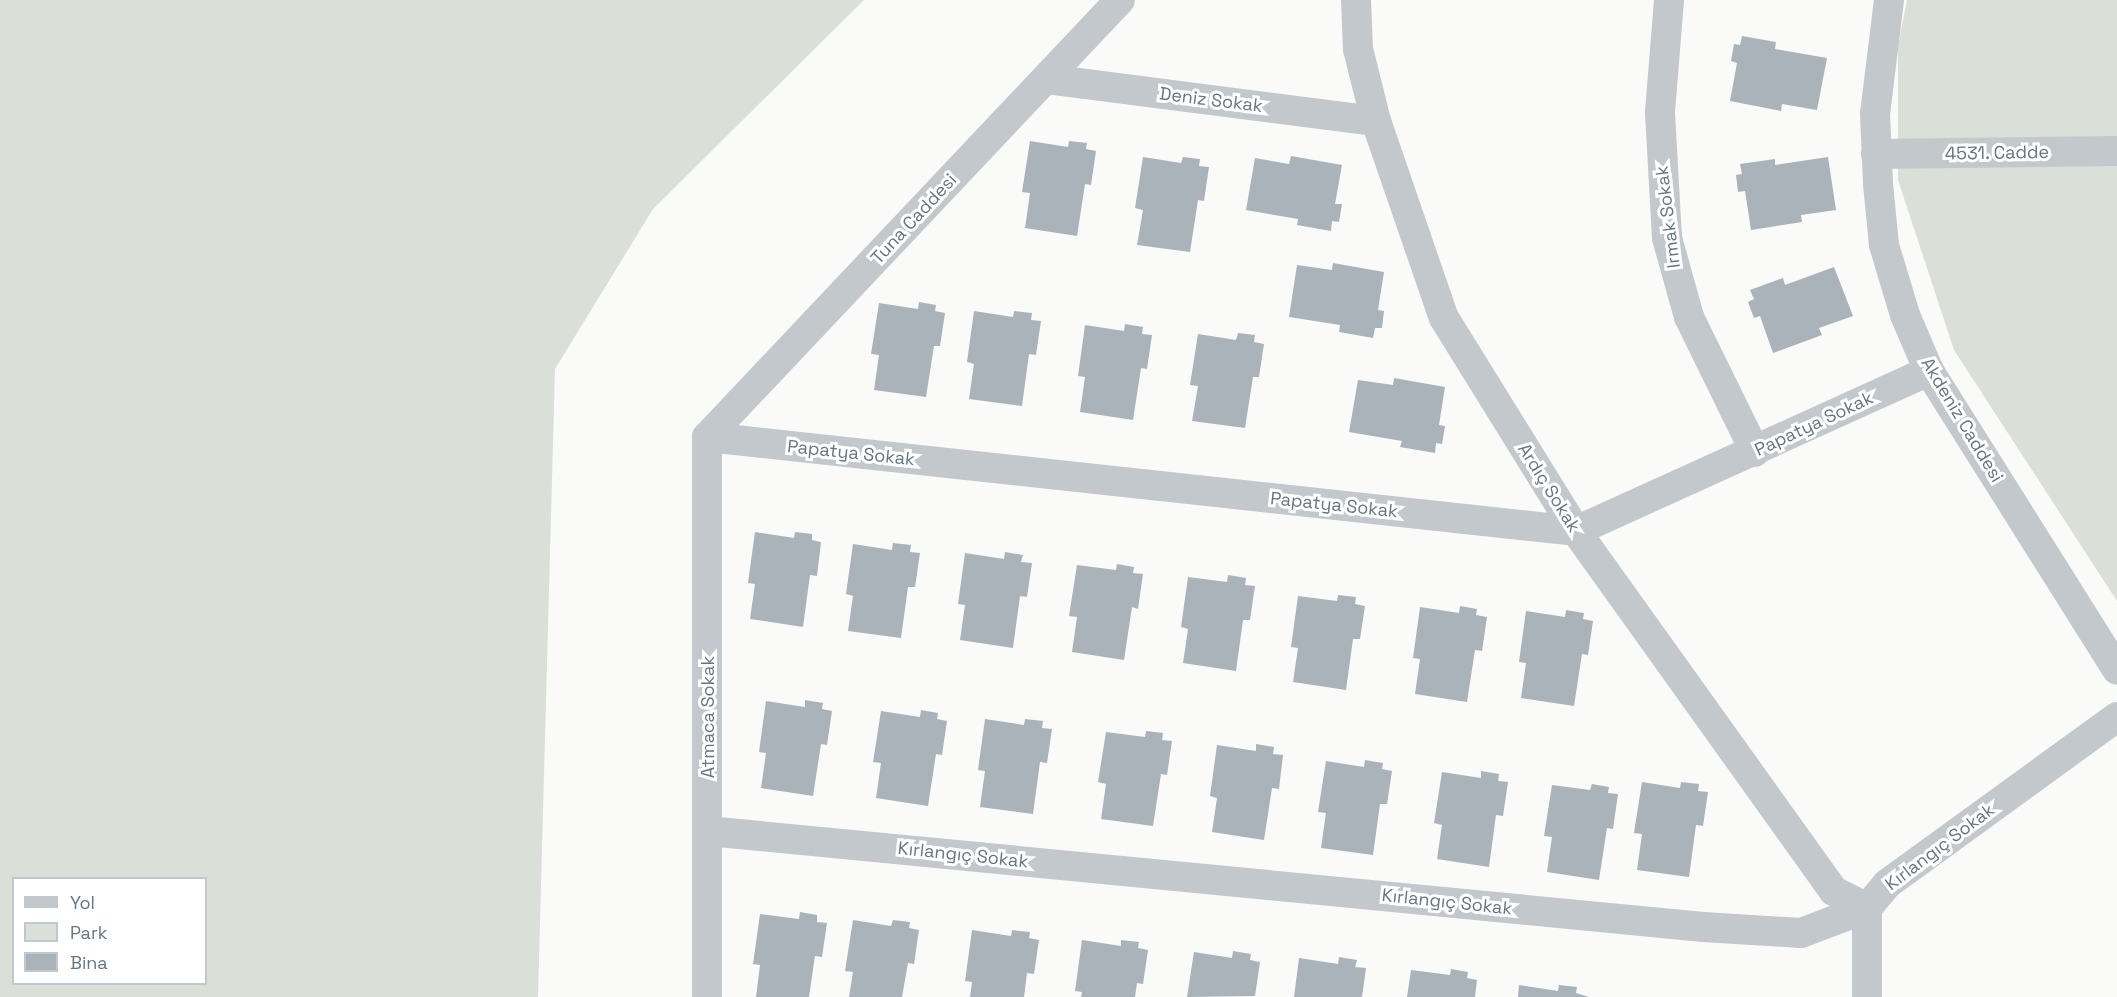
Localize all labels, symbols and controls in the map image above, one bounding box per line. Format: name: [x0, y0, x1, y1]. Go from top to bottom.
street label: Deniz Sokak: [1158, 83, 1264, 117]
street label: 4531. Cadde: [1944, 141, 2050, 165]
street label: Irmak Sokak: [1651, 165, 1685, 269]
street label: Tuna Caddesi: [867, 169, 961, 269]
street label: Akdeniz Caddesi: [1916, 354, 2008, 486]
street label: Papatya Sokak: [1751, 387, 1877, 461]
street label: Papatya Sokak: [786, 436, 916, 470]
street label: Ardıç Sokak: [1513, 440, 1585, 536]
street label: Papatya Sokak: [1269, 488, 1399, 522]
street label: Atmaca Sokak: [697, 656, 719, 778]
street label: Kırlangıç Sokak: [1881, 799, 1999, 895]
street label: Kırlangıç Sokak: [897, 837, 1029, 873]
legend: [12, 877, 207, 985]
street label: Kırlangıç Sokak: [1381, 884, 1513, 920]
text: Yol: [70, 891, 95, 914]
text: Park: [70, 921, 107, 944]
text: Bina: [70, 951, 108, 974]

